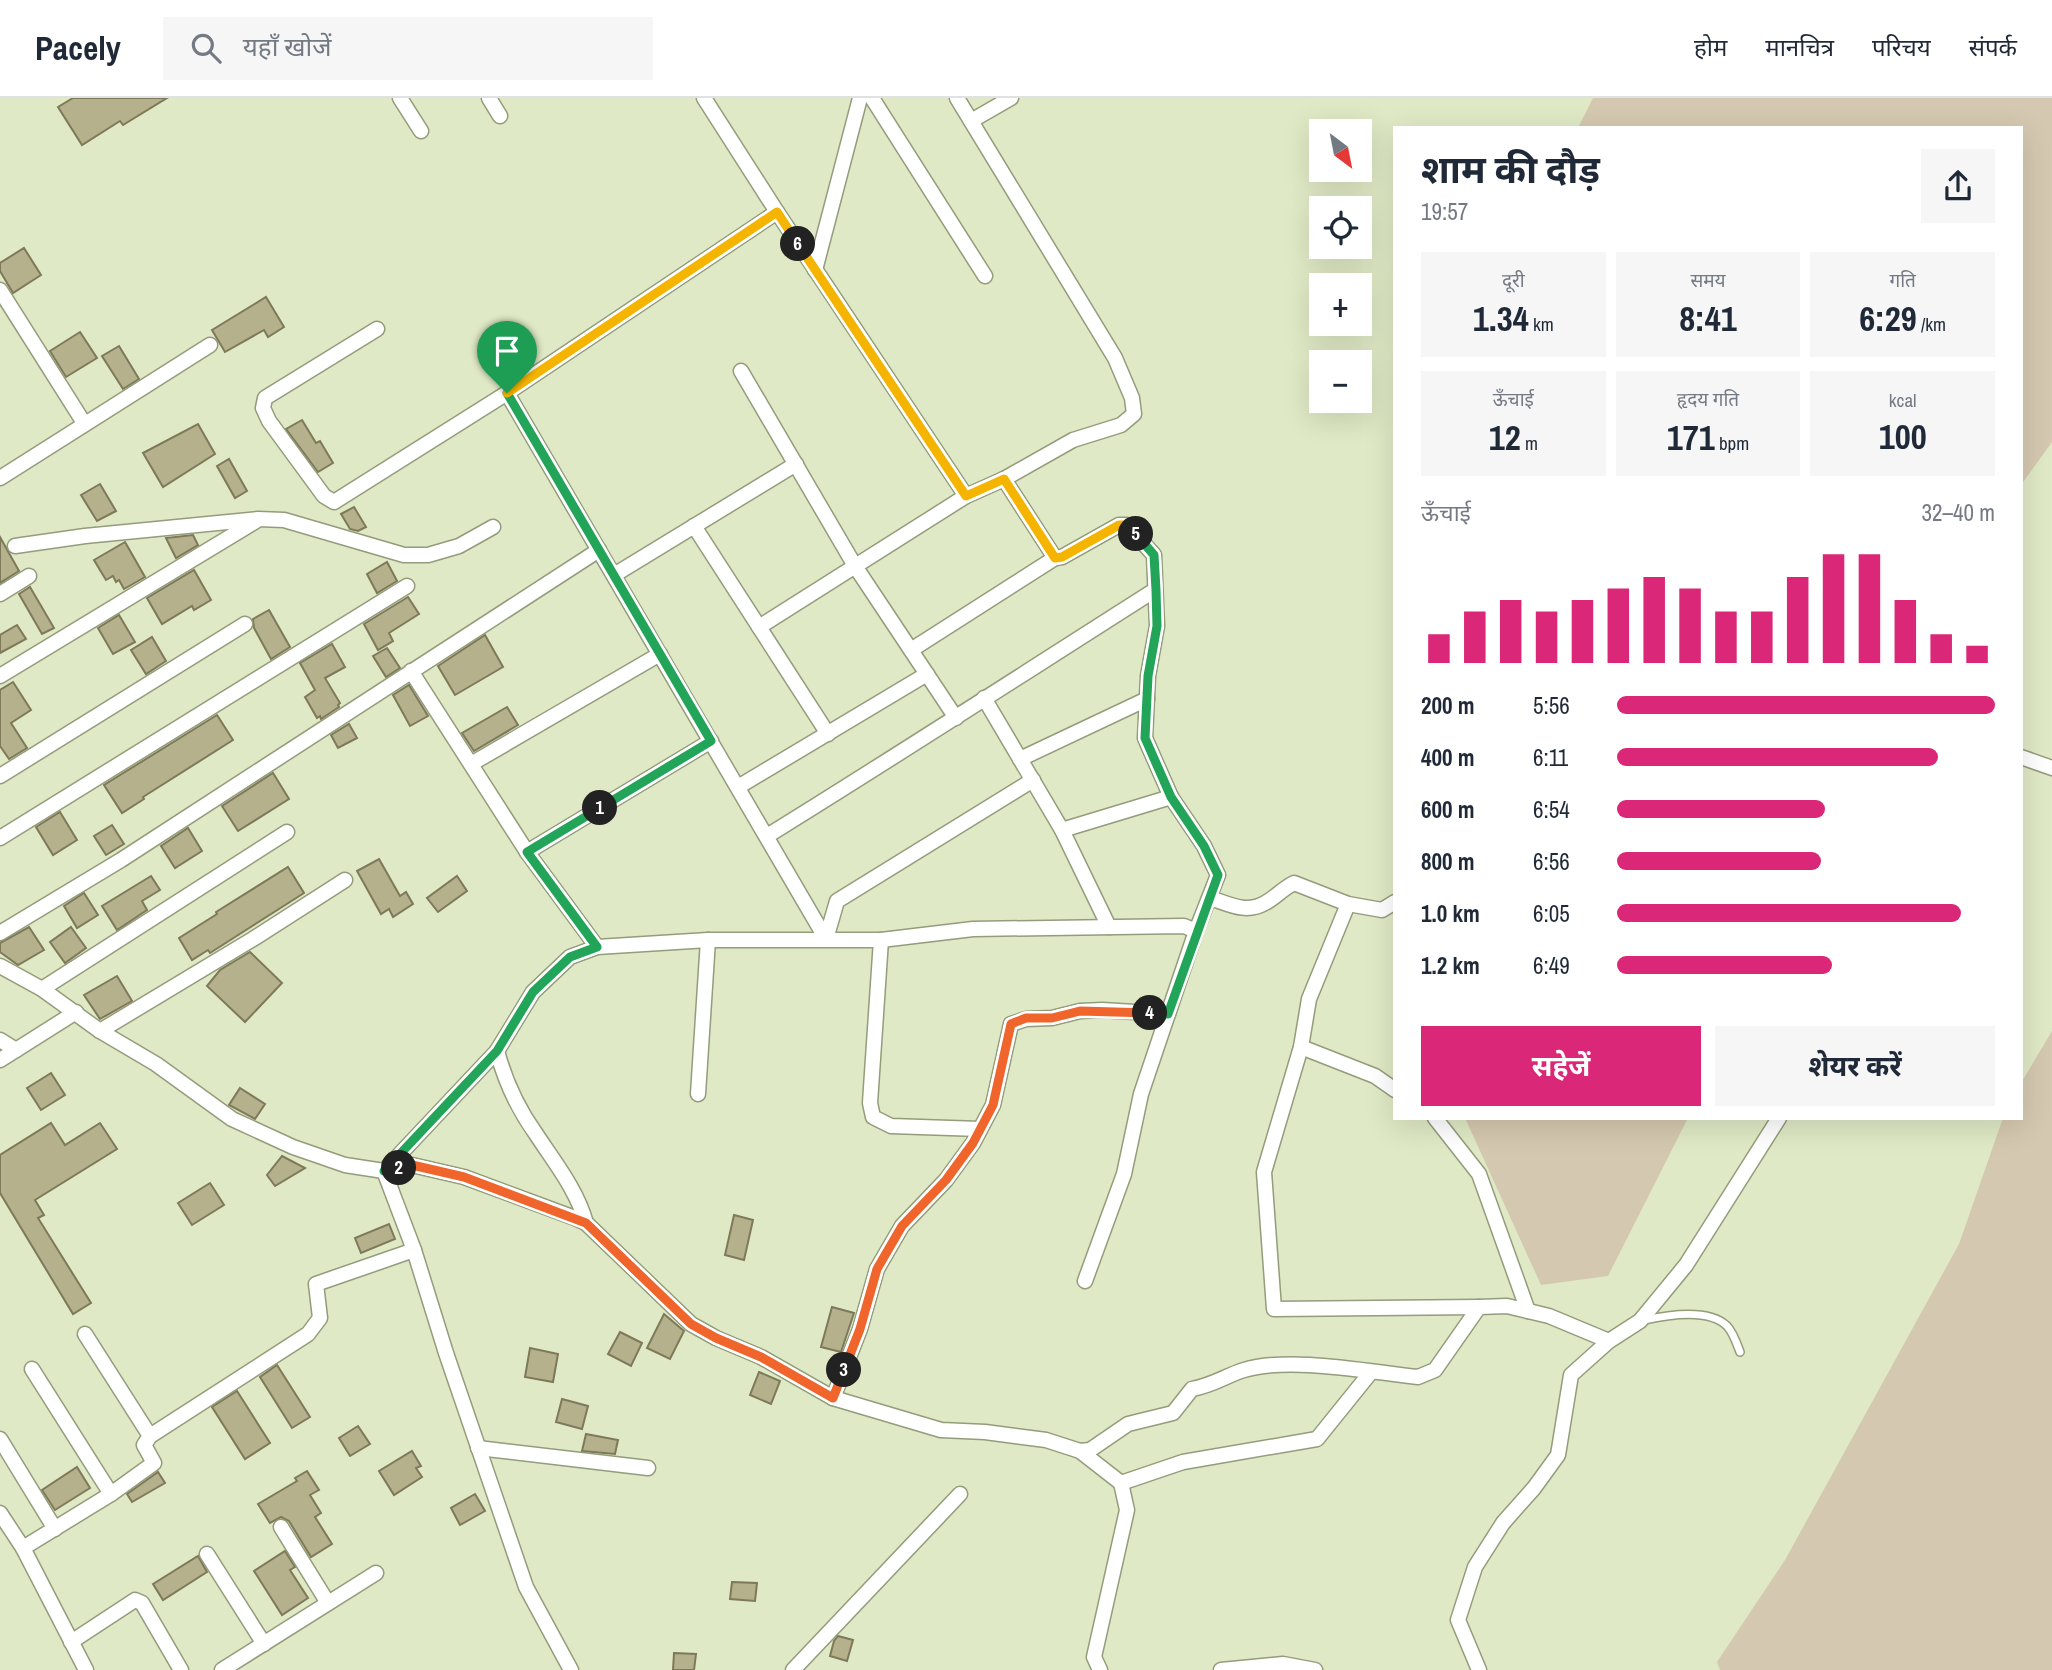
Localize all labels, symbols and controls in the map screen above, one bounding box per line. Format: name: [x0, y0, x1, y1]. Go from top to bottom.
search box: [163, 17, 653, 80]
text: Pacely: [35, 26, 121, 70]
icon: search: [187, 29, 225, 67]
text: यहाँ खोजें: [243, 29, 332, 64]
text: होम: [1694, 31, 1727, 63]
text: मानचित्र: [1765, 31, 1834, 63]
text: परिचय: [1872, 31, 1931, 63]
text: संपर्क: [1969, 31, 2017, 63]
north arrow: [1309, 119, 1372, 182]
map controls: [1309, 119, 1372, 413]
text: शाम की दौड़: [1421, 144, 1600, 195]
button: share: [1921, 149, 1995, 223]
button: locate: [1309, 196, 1372, 259]
text: 19:57: [1421, 196, 1468, 227]
pin: 6: [780, 226, 816, 262]
text: 6: [793, 230, 802, 256]
text: दूरी: [1502, 267, 1525, 293]
text: समय: [1690, 267, 1726, 293]
text: गति: [1889, 267, 1916, 293]
button: +: [1309, 273, 1372, 336]
text: 1.34: [1473, 295, 1529, 342]
text: 8:41: [1679, 295, 1737, 342]
text: 6:29: [1859, 295, 1917, 342]
text: km: [1529, 311, 1554, 337]
text: /km: [1917, 311, 1946, 337]
pin: [477, 321, 537, 393]
icon: arrive: [488, 332, 526, 370]
button: −: [1309, 350, 1372, 413]
text: ऊँचाई: [1493, 386, 1534, 412]
text: हृदय गति: [1677, 386, 1739, 412]
text: kcal: [1889, 387, 1917, 413]
text: 100: [1879, 413, 1927, 460]
text: 12: [1489, 414, 1521, 461]
text: 171: [1667, 414, 1715, 461]
text: m: [1521, 430, 1538, 456]
text: bpm: [1715, 430, 1749, 456]
text: ऊँचाई: [1421, 497, 1471, 528]
text: 32–40 m: [1922, 497, 1995, 528]
pin: 5: [1118, 516, 1154, 551]
text: 5: [1131, 520, 1140, 546]
text: 200 m: [1421, 690, 1474, 721]
text: 5:56: [1533, 690, 1570, 721]
text: 400 m: [1421, 742, 1474, 773]
text: 6:11: [1533, 742, 1568, 773]
pin: 1: [582, 790, 618, 826]
text: 1: [595, 794, 604, 820]
text: 600 m: [1421, 794, 1474, 825]
text: 6:54: [1533, 794, 1570, 825]
text: 800 m: [1421, 846, 1474, 877]
text: 6:56: [1533, 846, 1570, 877]
text: 1.0 km: [1421, 898, 1480, 929]
text: 6:05: [1533, 898, 1570, 929]
text: 1.2 km: [1421, 950, 1480, 981]
text: 6:49: [1533, 950, 1570, 981]
pin: 4: [1132, 996, 1168, 1030]
text: 4: [1145, 999, 1154, 1025]
button: सहेजें: [1421, 1026, 1701, 1106]
button: शेयर करें: [1715, 1026, 1995, 1106]
pin: 2: [382, 1150, 416, 1186]
text: 2: [394, 1154, 403, 1180]
pin: 3: [826, 1352, 862, 1388]
text: 3: [839, 1356, 848, 1382]

